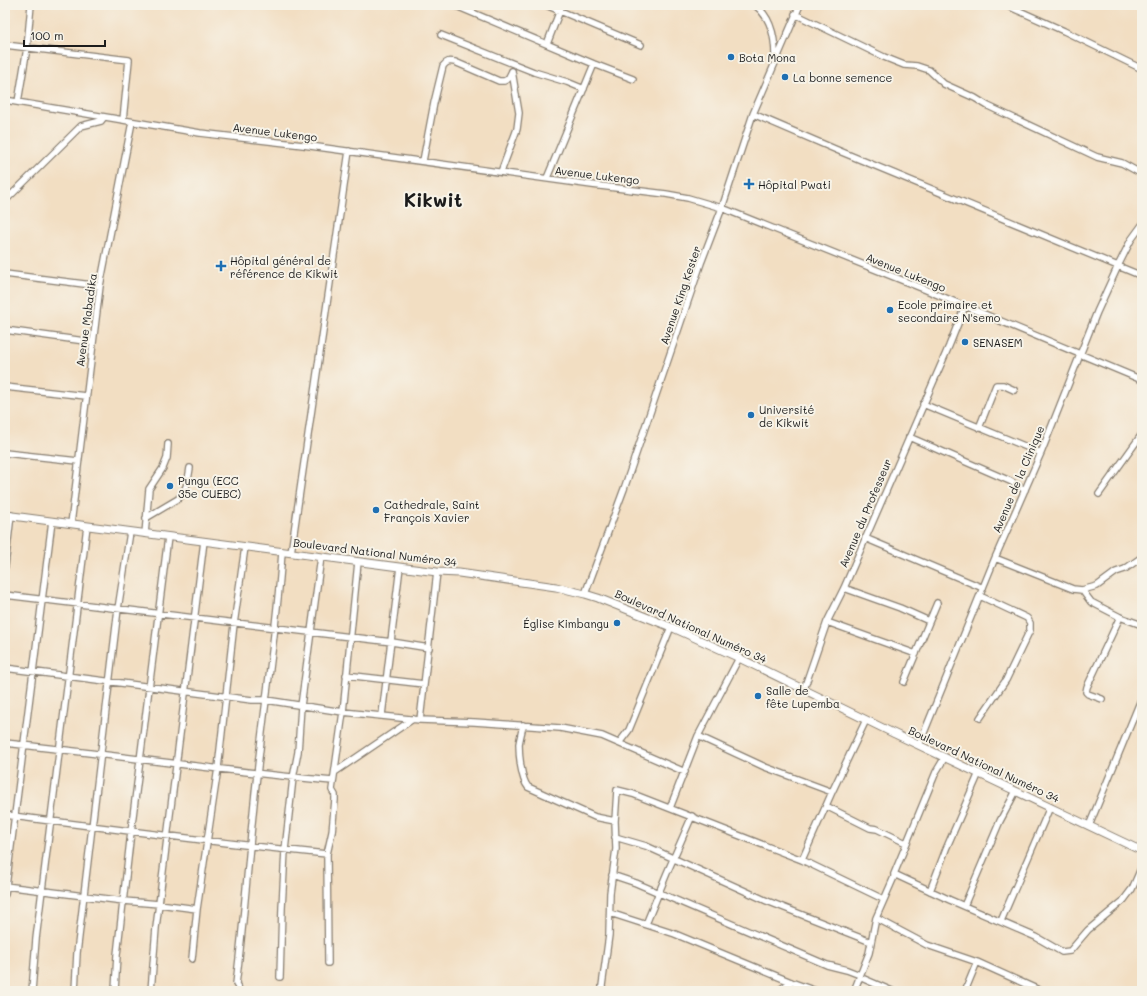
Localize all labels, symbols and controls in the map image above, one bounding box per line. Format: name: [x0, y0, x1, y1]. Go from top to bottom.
scale bar: [24, 22, 105, 48]
text: 100 m: [30, 27, 64, 43]
place label: Bota Mona: [739, 50, 796, 65]
marker: Bota Mona: [726, 52, 736, 62]
place label: La bonne semence: [793, 70, 892, 85]
marker: La bonne semence: [780, 72, 790, 82]
street label: Avenue Lukengo: [232, 119, 319, 145]
street label: Avenue Lukengo: [554, 162, 641, 188]
place label: Hôpital Pwati: [758, 177, 831, 192]
marker: Hôpital Pwati: [743, 178, 755, 190]
district label: Kikwit: [404, 187, 462, 212]
street label: Avenue King Kester: [656, 244, 704, 346]
street label: Avenue Lukengo: [864, 249, 949, 295]
place label: Hôpital général de référence de Kikwit: [230, 253, 338, 281]
marker: Hôpital général de référence de Kikwit: [215, 260, 227, 272]
street label: Avenue Mabadika: [72, 272, 100, 368]
place label: Ecole primaire et secondaire N'semo: [898, 297, 1001, 325]
marker: Ecole primaire et secondaire N'semo: [885, 305, 895, 315]
place label: SENASEM: [973, 335, 1023, 350]
marker: SENASEM: [960, 337, 970, 347]
place label: Université de Kikwit: [759, 402, 814, 430]
marker: Université de Kikwit: [746, 410, 756, 420]
street label: Avenue de la Clinique: [989, 423, 1048, 535]
street label: Avenue du Professeur: [835, 456, 895, 570]
place label: Pungu (ECC 35e CUEBC): [178, 473, 241, 501]
marker: Pungu (ECC 35e CUEBC): [165, 481, 175, 491]
place label: Cathedrale, Saint François Xavier: [384, 497, 480, 525]
marker: Cathedrale, Saint François Xavier: [371, 505, 381, 515]
street label: Boulevard National Numéro 34: [292, 535, 458, 570]
street label: Boulevard National Numéro 34: [613, 586, 770, 667]
place label: Église Kimbangu: [523, 616, 609, 631]
marker: Église Kimbangu: [612, 618, 622, 628]
place label: Salle de fête Lupemba: [766, 683, 840, 711]
marker: Salle de fête Lupemba: [753, 691, 763, 701]
street label: Boulevard National Numéro 34: [906, 722, 1062, 806]

